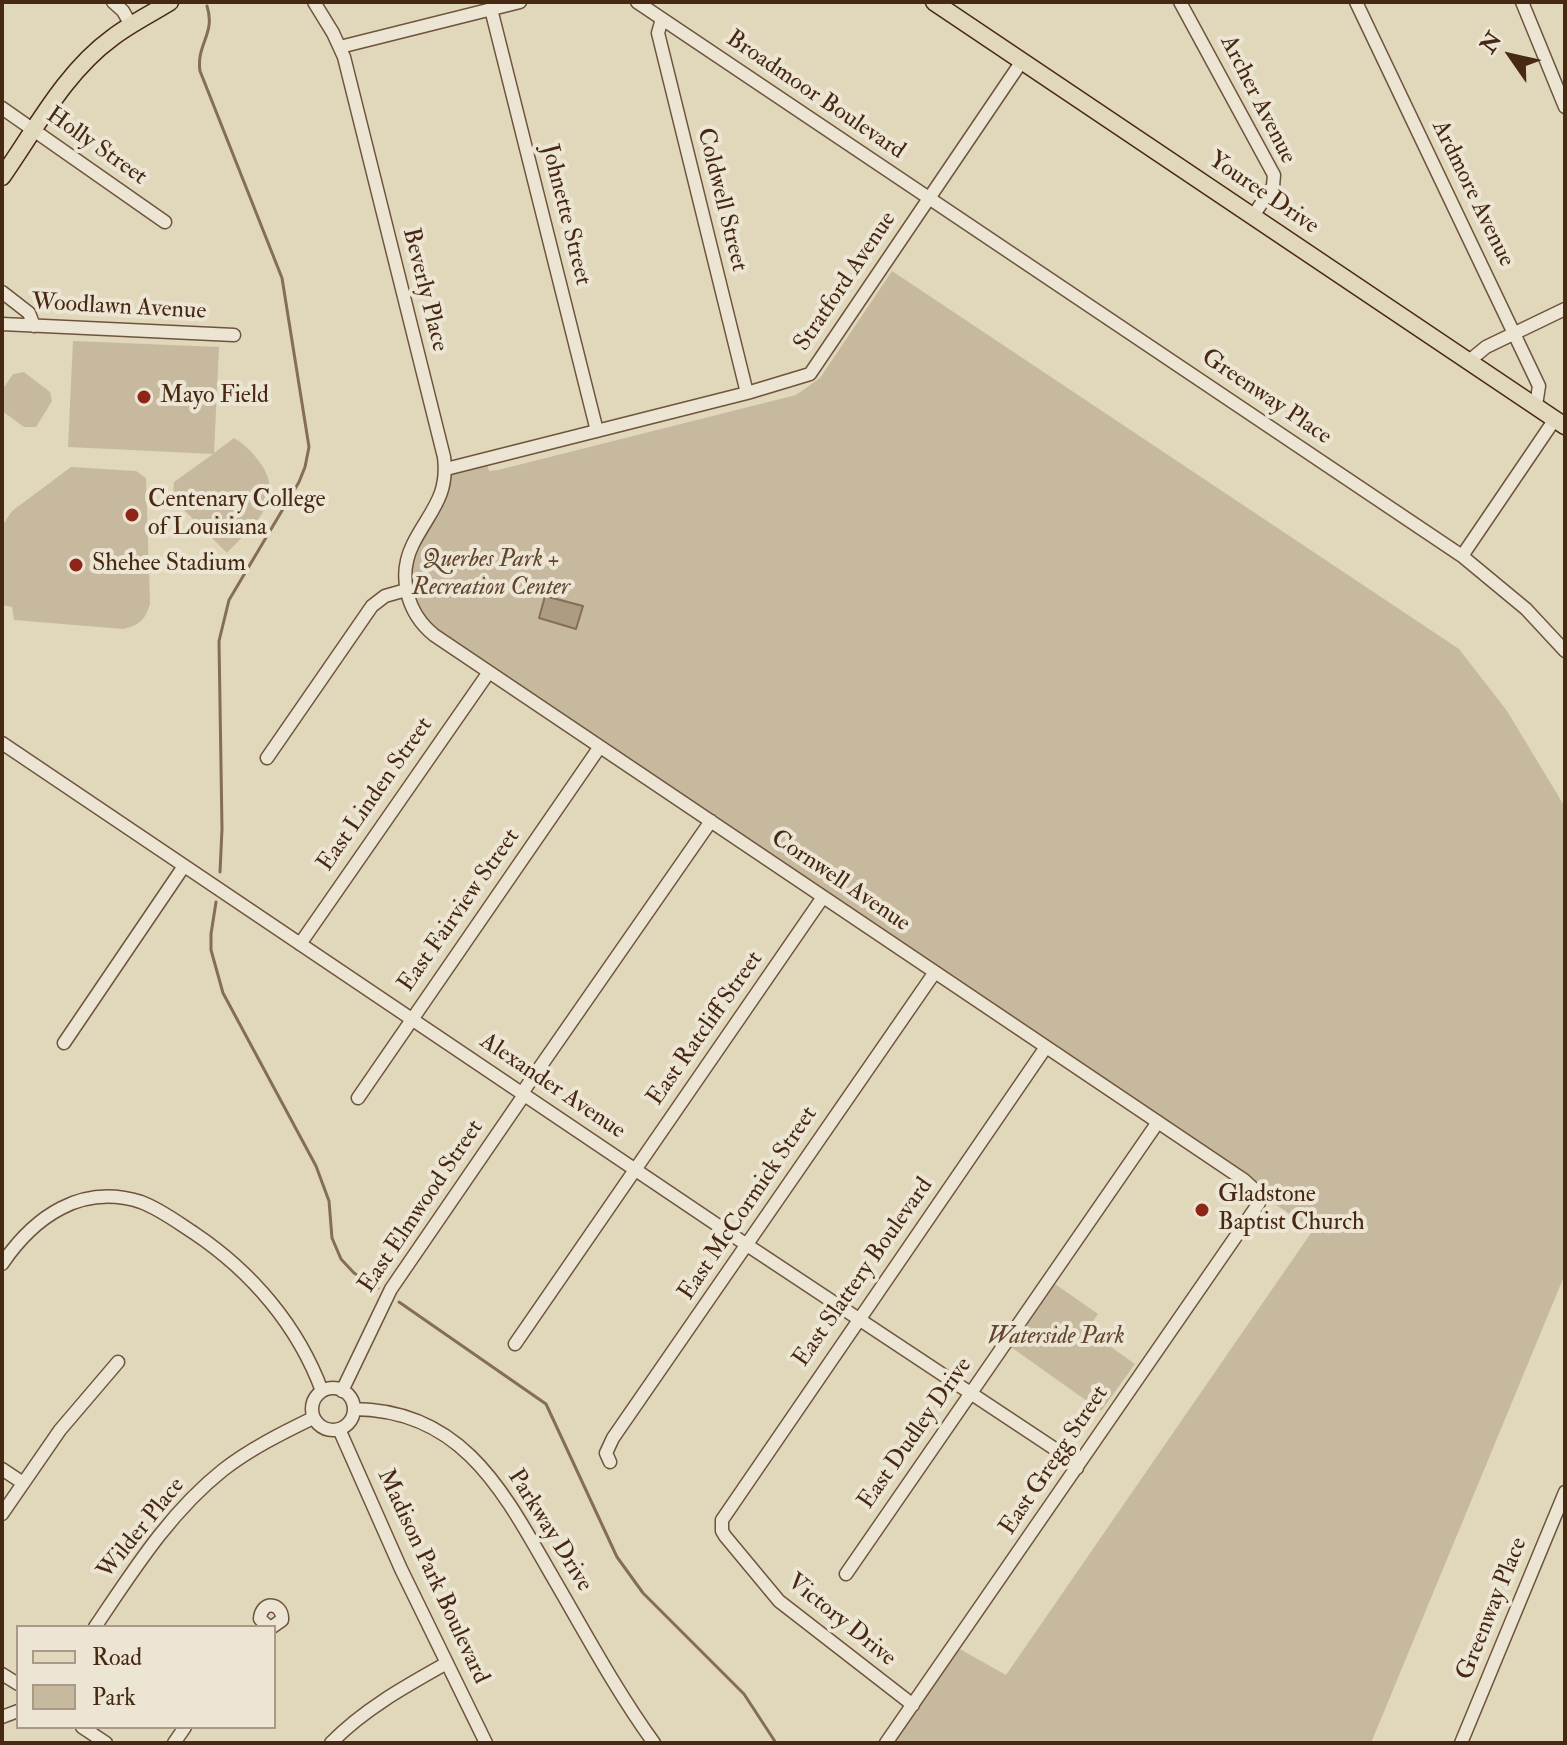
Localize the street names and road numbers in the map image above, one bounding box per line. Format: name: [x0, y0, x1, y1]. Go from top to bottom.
street label: Broadmoor Boulevard: [720, 25, 910, 167]
street label: Archer Avenue: [1212, 31, 1302, 169]
street label: Holly Street: [40, 102, 152, 192]
street label: Ardmore Avenue: [1424, 116, 1520, 272]
street label: Coldwell Street: [689, 125, 753, 275]
street label: Johnette Street: [534, 142, 596, 288]
street label: Youree Drive: [1202, 147, 1324, 241]
street label: Stratford Avenue: [789, 207, 903, 357]
street label: Beverly Place: [395, 225, 453, 355]
street label: Woodlawn Avenue: [31, 289, 207, 327]
street label: Greenway Place: [1195, 344, 1337, 452]
street label: East Linden Street: [312, 712, 440, 878]
street label: East Fairview Street: [393, 824, 527, 998]
street label: Cornwell Avenue: [765, 825, 915, 939]
street label: East Ratcliff Street: [642, 946, 770, 1112]
street label: Alexander Avenue: [474, 1028, 630, 1146]
street label: East McCormick Street: [673, 1102, 825, 1306]
street label: East Elmwood Street: [353, 1115, 491, 1299]
street label: East Slattery Boulevard: [788, 1173, 940, 1373]
street label: East Dudley Drive: [853, 1353, 979, 1515]
street label: East Gregg Street: [994, 1381, 1116, 1541]
street label: Madison Park Boulevard: [370, 1465, 494, 1689]
street label: Parkway Drive: [500, 1465, 598, 1597]
street label: Wilder Place: [92, 1472, 192, 1586]
street label: Greenway Place: [1451, 1534, 1535, 1684]
street label: Victory Drive: [781, 1568, 901, 1674]

